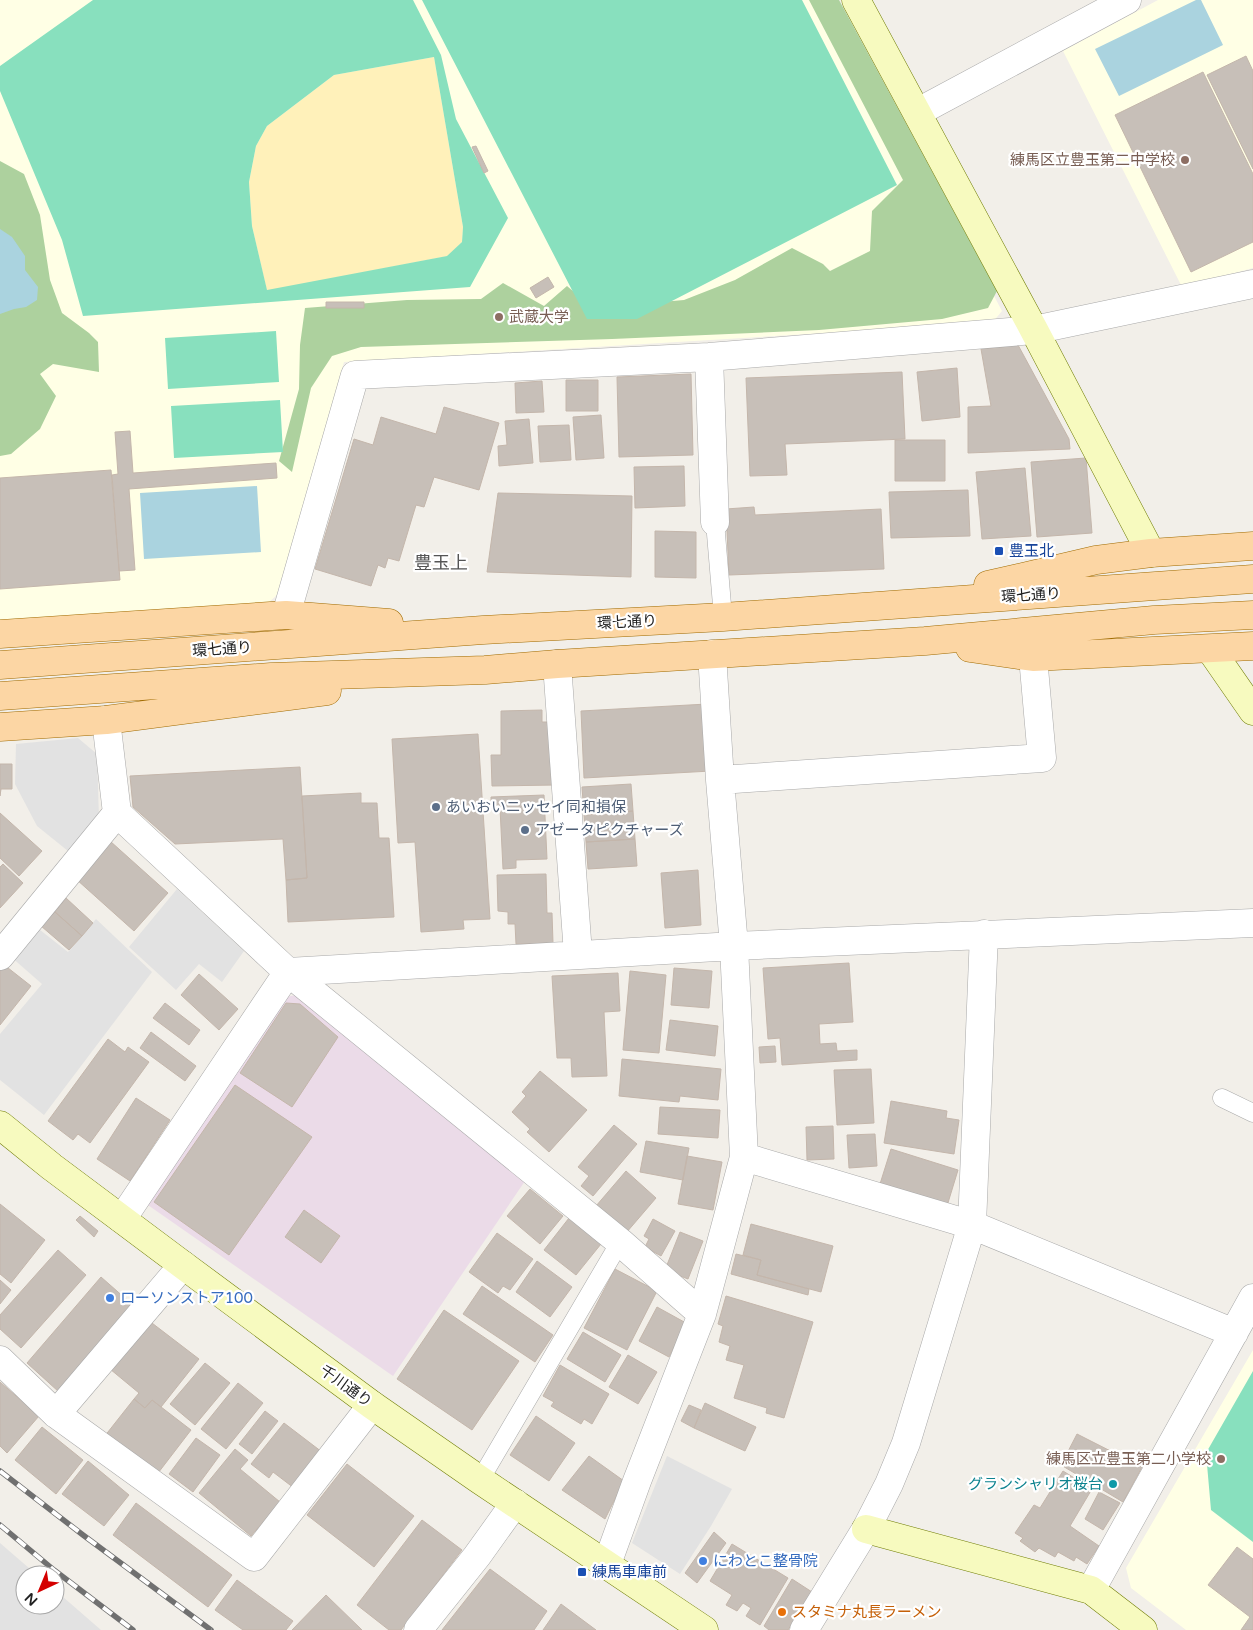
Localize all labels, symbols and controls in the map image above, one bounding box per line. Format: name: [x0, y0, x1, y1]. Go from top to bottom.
place label: 練馬区立豊玉第二中学校: [1010, 151, 1175, 169]
marker: 練馬区立豊玉第二中学校: [1179, 154, 1191, 166]
place label: 武蔵大学: [509, 308, 569, 326]
marker: 武蔵大学: [493, 311, 505, 323]
place label: 豊玉北: [1009, 542, 1054, 560]
marker: 豊玉北: [993, 545, 1005, 557]
district label: 豊玉上: [414, 552, 468, 574]
street label: 環七通り: [1000, 584, 1062, 606]
street label: 環七通り: [597, 611, 657, 633]
street label: 環七通り: [191, 638, 253, 660]
place label: あいおいニッセイ同和損保: [446, 798, 626, 816]
marker: あいおいニッセイ同和損保: [430, 801, 442, 813]
place label: アゼータピクチャーズ: [535, 821, 684, 839]
marker: アゼータピクチャーズ: [519, 824, 531, 836]
place label: ローソンストア100: [120, 1289, 253, 1307]
marker: ローソンストア100: [104, 1292, 116, 1304]
street label: 千川通り: [316, 1361, 376, 1411]
place label: 練馬区立豊玉第二小学校: [1046, 1450, 1211, 1468]
marker: 練馬区立豊玉第二小学校: [1215, 1453, 1227, 1465]
place label: グランシャリオ桜台: [968, 1475, 1103, 1493]
marker: グランシャリオ桜台: [1107, 1478, 1119, 1490]
place label: にわとこ整骨院: [713, 1552, 818, 1570]
marker: にわとこ整骨院: [697, 1555, 709, 1567]
place label: 練馬車庫前: [592, 1563, 667, 1581]
north arrow: [15, 1565, 65, 1615]
marker: 練馬車庫前: [576, 1566, 588, 1578]
text: N: [21, 1589, 41, 1609]
place label: スタミナ丸長ラーメン: [792, 1603, 941, 1621]
marker: スタミナ丸長ラーメン: [776, 1606, 788, 1618]

